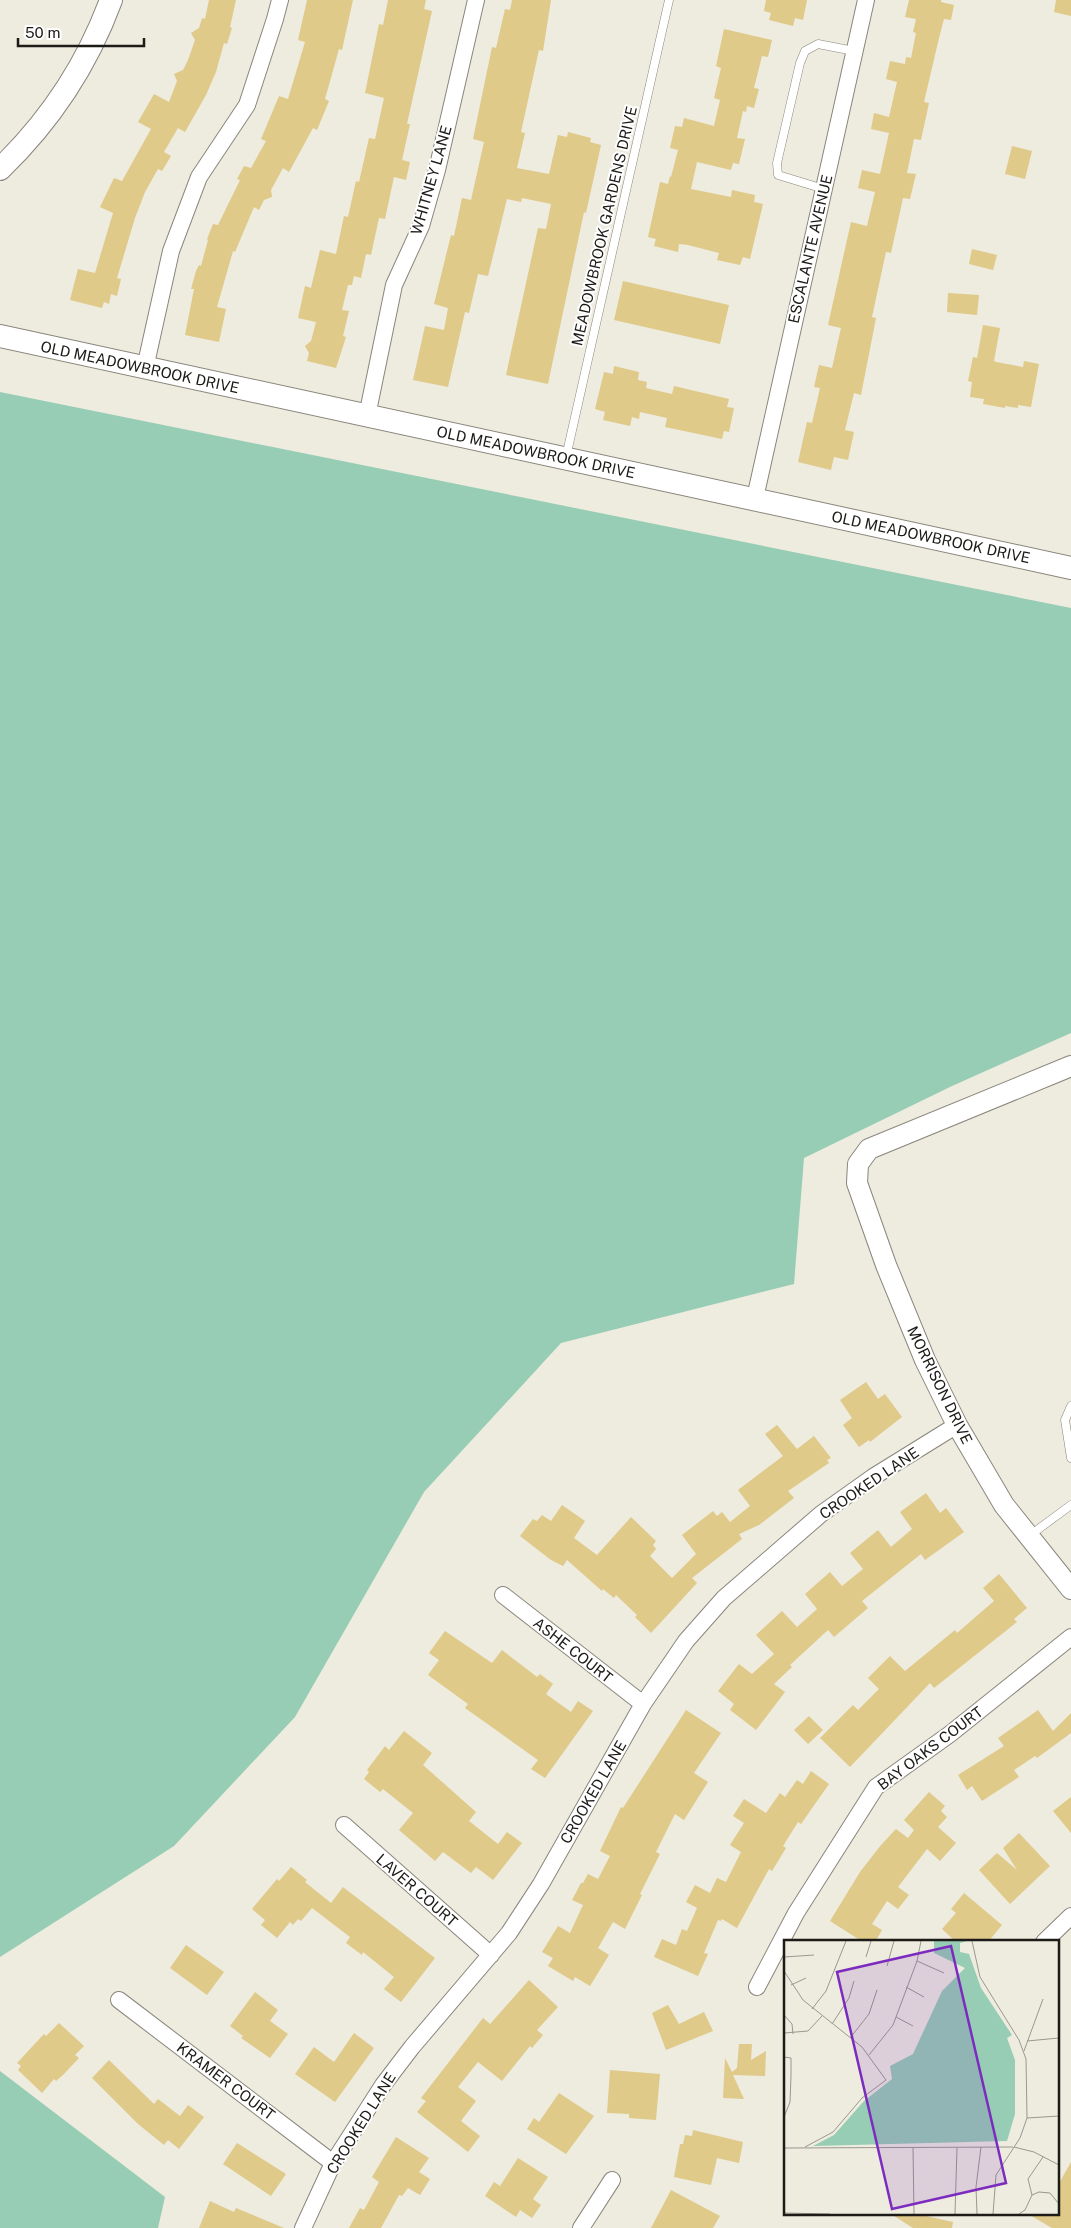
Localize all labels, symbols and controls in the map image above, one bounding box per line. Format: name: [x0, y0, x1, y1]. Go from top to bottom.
scale bar: [18, 15, 144, 47]
text: 50 m: [25, 24, 60, 41]
street label: MEADOWBROOK GARDENS DRIVE: [568, 104, 640, 348]
street label: WHITNEY LANE: [407, 124, 455, 236]
street label: ESCALANTE AVENUE: [785, 173, 835, 325]
street label: OLD MEADOWBROOK DRIVE: [39, 338, 241, 396]
street label: OLD MEADOWBROOK DRIVE: [435, 423, 637, 481]
street label: OLD MEADOWBROOK DRIVE: [830, 508, 1032, 566]
street label: MORRISON DRIVE: [904, 1323, 976, 1447]
street label: CROOKED LANE: [816, 1443, 922, 1523]
street label: ASHE COURT: [530, 1614, 616, 1686]
street label: BAY OAKS COURT: [874, 1703, 986, 1793]
street label: CROOKED LANE: [557, 1737, 629, 1847]
street label: LAVER COURT: [373, 1850, 461, 1930]
inset map: [784, 1940, 1058, 2216]
street label: KRAMER COURT: [174, 2039, 278, 2123]
street label: CROOKED LANE: [323, 2069, 399, 2177]

